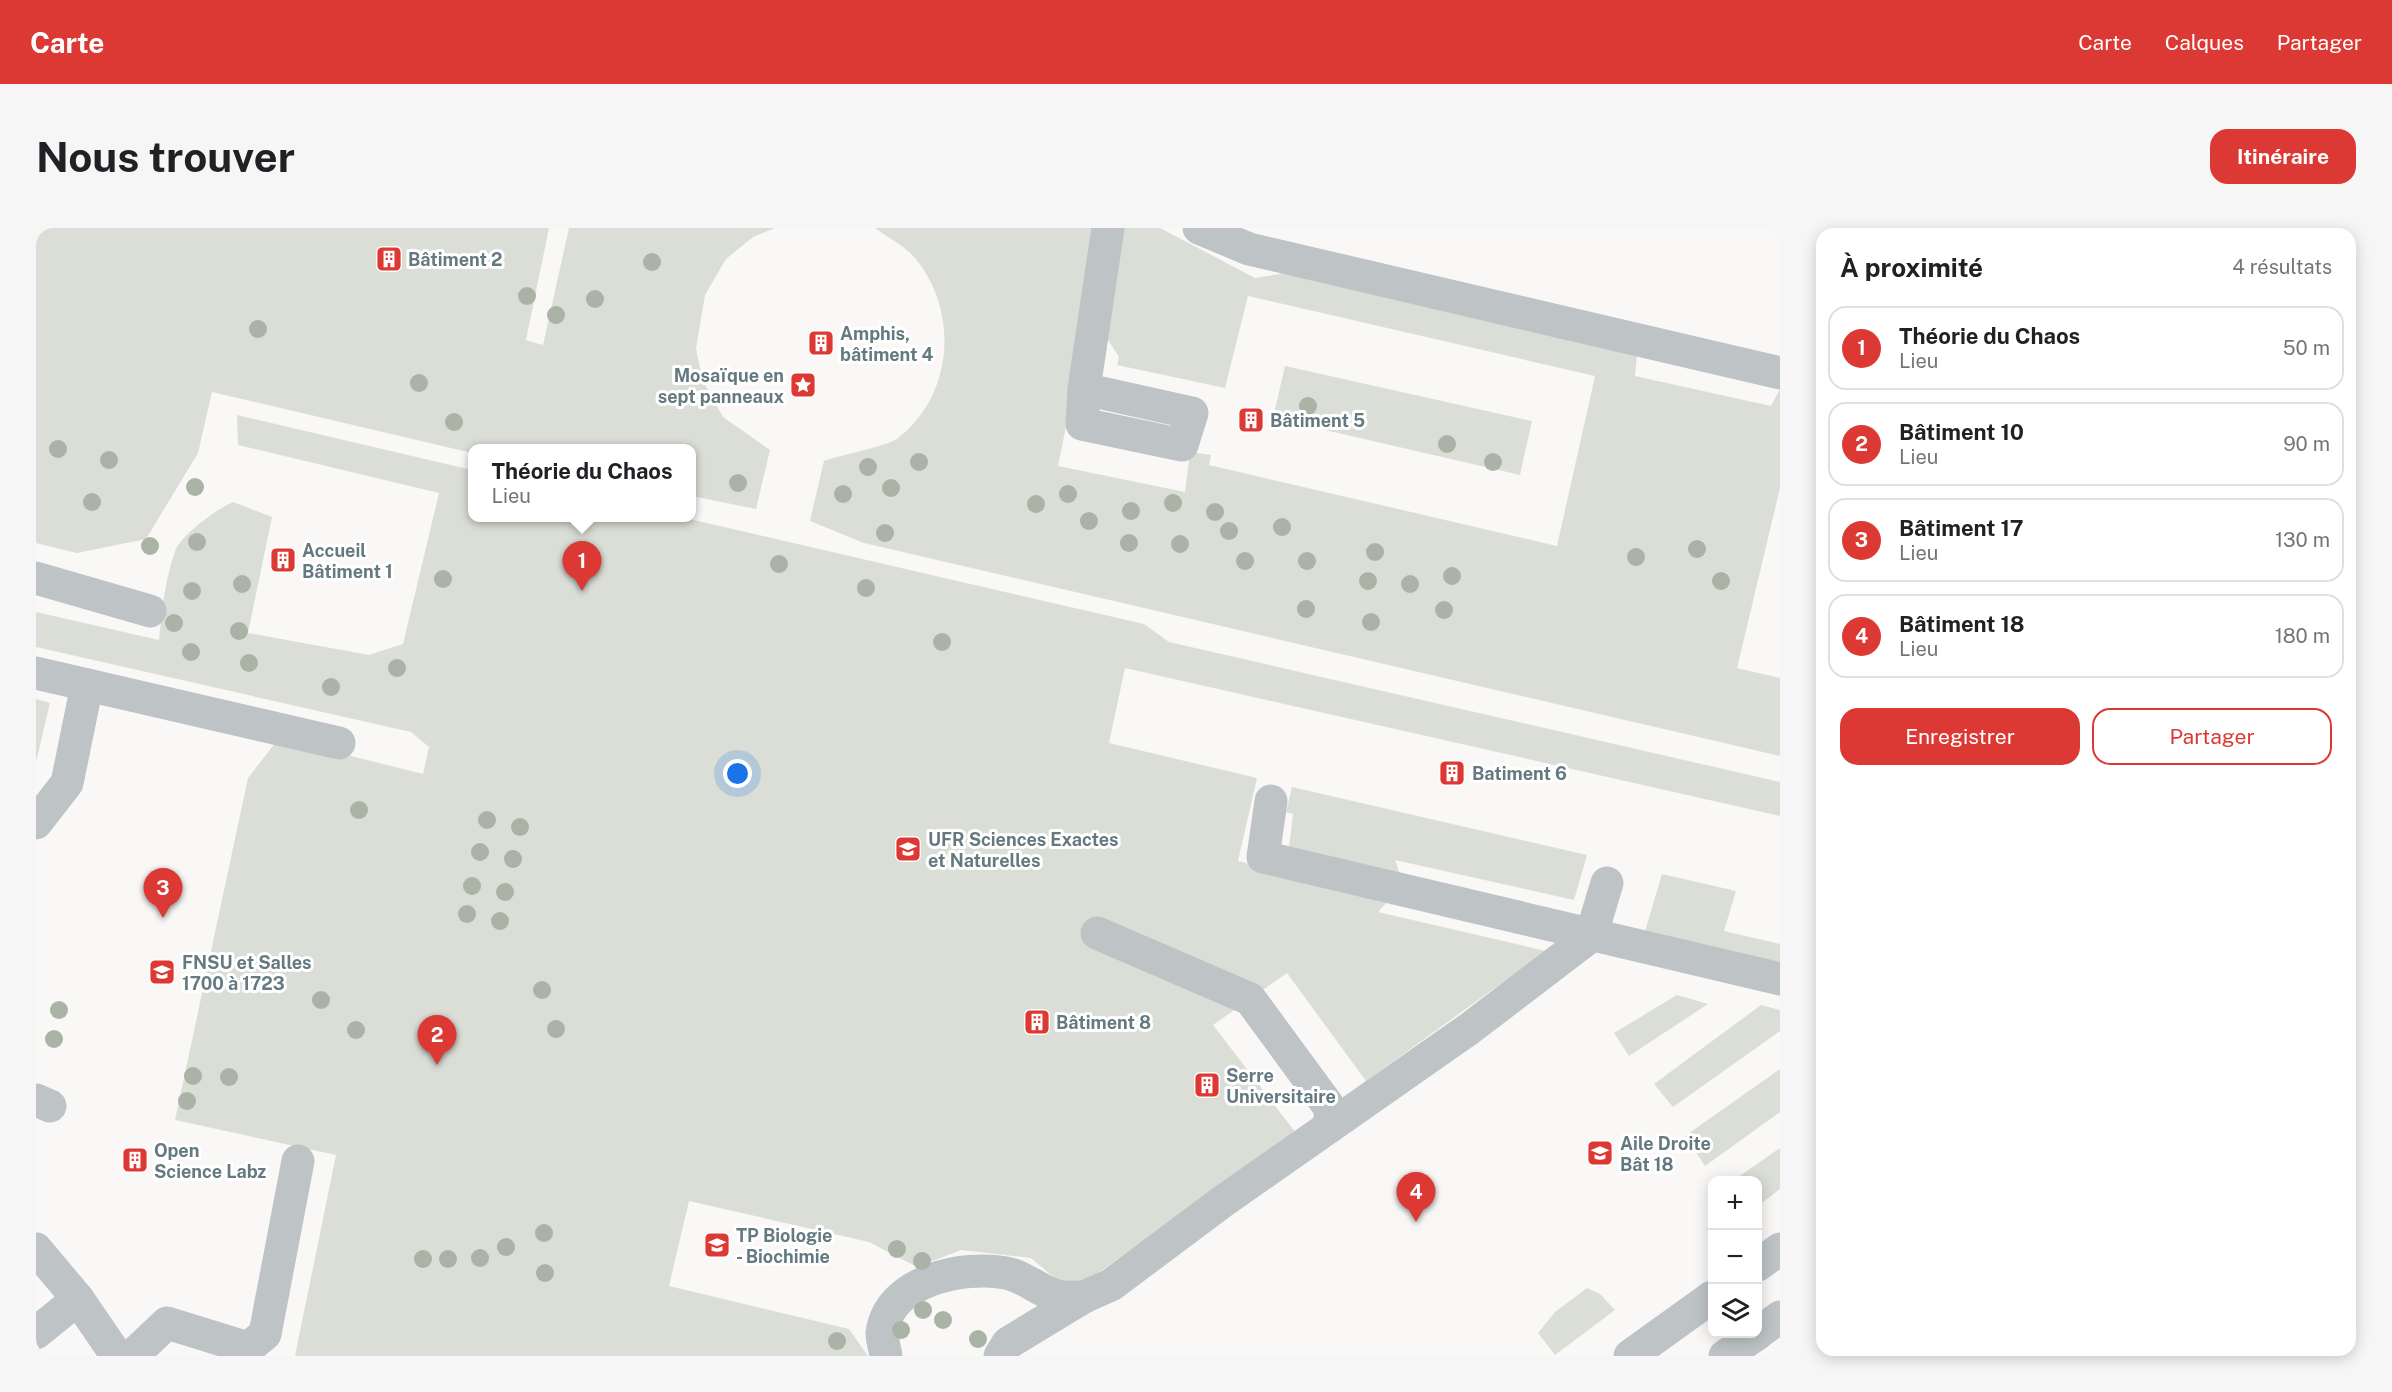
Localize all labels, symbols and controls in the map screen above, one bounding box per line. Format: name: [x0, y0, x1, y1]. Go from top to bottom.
text: Carte: [30, 26, 104, 59]
text: Carte: [2078, 30, 2132, 55]
text: Calques: [2165, 30, 2244, 55]
text: Partager: [2277, 30, 2362, 55]
button: Itinéraire: [2210, 129, 2356, 184]
text: Nous trouver: [36, 132, 295, 181]
building icon: Bâtiment 2: [374, 244, 404, 274]
place label: Bâtiment 2: [408, 249, 502, 270]
text: À proximité: [1840, 252, 1983, 283]
text: 4 résultats: [2232, 255, 2332, 279]
place label: Amphis, bâtiment 4: [840, 323, 934, 365]
text: Théorie du Chaos: [1899, 323, 2080, 349]
building icon: Amphis, bâtiment 4: [806, 328, 836, 358]
text: 1: [1857, 336, 1866, 360]
text: 50 m: [2283, 336, 2330, 360]
text: Lieu: [1899, 349, 1938, 373]
place label: Mosaïque en sept panneaux: [658, 365, 784, 407]
place icon: Mosaïque en sept panneaux: [788, 370, 818, 400]
building icon: Bâtiment 5: [1236, 405, 1266, 435]
place label: Bâtiment 5: [1270, 410, 1365, 431]
text: Bâtiment 10: [1899, 419, 2024, 445]
text: 2: [1855, 432, 1868, 456]
text: 90 m: [2283, 432, 2330, 456]
popup: [468, 444, 696, 522]
text: Lieu: [1899, 445, 1938, 469]
text: Théorie du Chaos: [491, 458, 673, 484]
text: Lieu: [491, 484, 531, 508]
text: Bâtiment 17: [1899, 515, 2024, 541]
text: 3: [1855, 528, 1868, 552]
text: 130 m: [2275, 528, 2330, 552]
place label: Accueil Bâtiment 1: [302, 540, 393, 582]
text: Lieu: [1899, 541, 1938, 565]
pin: 1: [562, 542, 602, 591]
building icon: Accueil Bâtiment 1: [268, 545, 298, 575]
text: Bâtiment 18: [1899, 611, 2025, 637]
text: 4: [1855, 624, 1868, 648]
text: 180 m: [2275, 624, 2330, 648]
text: Lieu: [1899, 637, 1938, 661]
button: Enregistrer: [1840, 708, 2080, 765]
button: Partager: [2092, 708, 2332, 765]
building icon: Batiment 6: [1437, 758, 1467, 788]
your location: [723, 759, 752, 788]
place label: Batiment 6: [1472, 763, 1567, 784]
place label: UFR Sciences Exactes et Naturelles: [928, 829, 1119, 871]
school or university icon: UFR Sciences Exactes et Naturelles: [893, 834, 923, 864]
pin: 3: [144, 868, 182, 918]
place label: FNSU et Salles 1700 à 1723: [182, 952, 312, 994]
school or university icon: FNSU et Salles 1700 à 1723: [147, 957, 177, 987]
building icon: Bâtiment 8: [1022, 1007, 1052, 1037]
place label: Bâtiment 8: [1056, 1012, 1151, 1033]
pin: 2: [418, 1016, 456, 1065]
place label: Serre Universitaire: [1226, 1065, 1336, 1107]
building icon: Serre Universitaire: [1192, 1070, 1222, 1100]
place label: Aile Droite Bât 18: [1620, 1133, 1711, 1175]
school or university icon: Aile Droite Bât 18: [1585, 1138, 1615, 1168]
place label: Open Science Labz: [154, 1140, 266, 1182]
building icon: Open Science Labz: [120, 1145, 150, 1175]
pin: 4: [1396, 1172, 1436, 1222]
map controls: [1708, 1176, 1762, 1338]
button: +: [1708, 1176, 1762, 1230]
place label: TP Biologie - Biochimie: [736, 1225, 833, 1267]
school or university icon: TP Biologie - Biochimie: [702, 1230, 732, 1260]
button: −: [1708, 1230, 1762, 1284]
button: layers: [1708, 1284, 1762, 1338]

